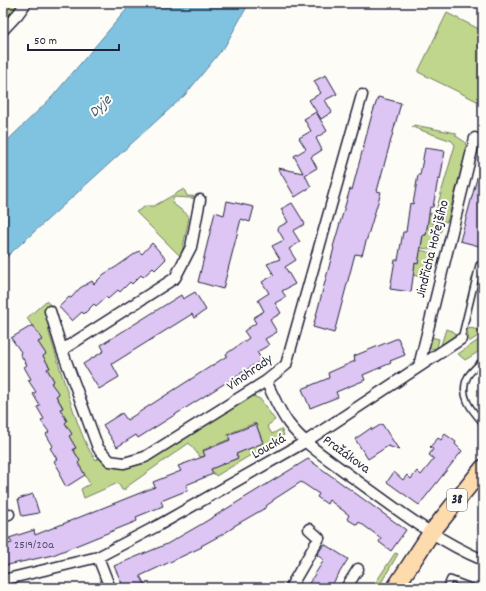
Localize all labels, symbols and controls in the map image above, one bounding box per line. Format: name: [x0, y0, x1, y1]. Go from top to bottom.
scale bar: [28, 26, 119, 52]
text: 50 m: [34, 33, 57, 50]
water label: Dyje: [85, 90, 118, 123]
street label: Jindřicha Hořejšího: [411, 198, 455, 300]
street label: Vinohrady: [223, 350, 277, 396]
street label: Loucká: [248, 429, 290, 465]
street label: Pražákova: [318, 431, 374, 479]
road number: 38: [447, 489, 467, 511]
house number: 2519/20a: [14, 537, 54, 554]

